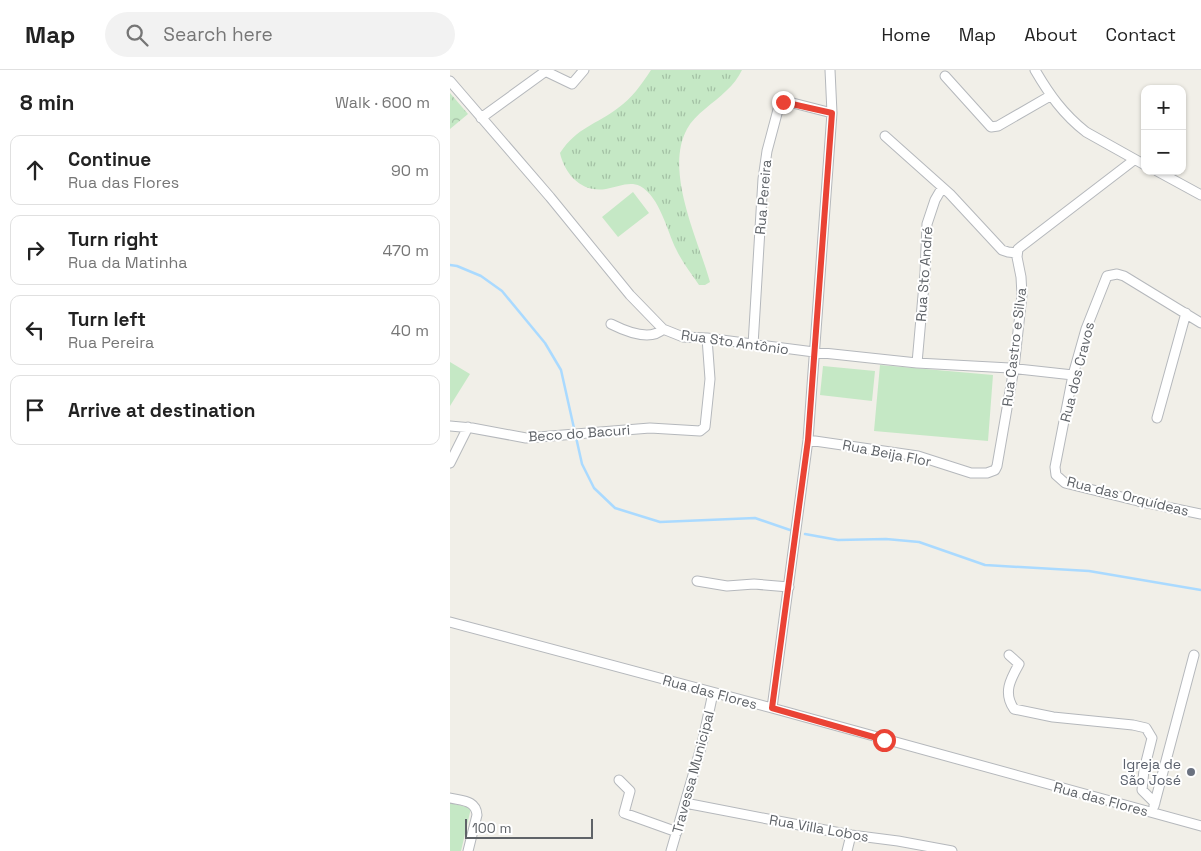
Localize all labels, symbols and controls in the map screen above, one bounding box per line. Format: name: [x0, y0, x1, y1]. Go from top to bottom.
search box: [105, 12, 455, 57]
text: Map: [25, 19, 75, 50]
icon: search: [123, 21, 151, 49]
text: Search here: [163, 22, 273, 47]
text: Home: [882, 23, 931, 46]
text: Map: [959, 23, 996, 46]
text: About: [1024, 23, 1078, 46]
text: Contact: [1106, 23, 1176, 46]
map controls: [1141, 85, 1186, 175]
button: +: [1141, 85, 1186, 130]
text: 8 min: [20, 89, 74, 116]
route end: [772, 91, 795, 114]
text: Walk · 600 m: [335, 92, 430, 113]
button: −: [1141, 130, 1186, 175]
text: Continue: [68, 147, 151, 172]
icon: ahead: [21, 156, 49, 184]
street label: Rua Pereira: [751, 159, 775, 235]
text: 90 m: [391, 160, 429, 181]
text: Rua das Flores: [68, 172, 179, 193]
street label: Rua Sto André: [912, 226, 936, 322]
text: Turn right: [68, 227, 158, 252]
icon: right: [21, 236, 49, 264]
text: 470 m: [382, 240, 429, 261]
text: Rua da Matinha: [68, 252, 187, 273]
street label: Rua Castro e Silva: [998, 287, 1030, 407]
text: Turn left: [68, 307, 146, 332]
icon: left: [21, 316, 49, 344]
text: 40 m: [391, 320, 429, 341]
street label: Rua dos Cravos: [1056, 320, 1098, 424]
street label: Rua Sto Antônio: [680, 326, 790, 358]
text: Rua Pereira: [68, 332, 154, 353]
icon: arrive: [21, 396, 49, 424]
text: Arrive at destination: [68, 398, 256, 423]
street label: Beco do Bacuri: [527, 420, 631, 446]
street label: Rua Beija Flor: [841, 436, 933, 470]
street label: Rua das Orquídeas: [1065, 472, 1191, 520]
street label: Rua das Flores: [661, 671, 759, 713]
street label: Travessa Municipal: [668, 708, 718, 836]
route start: [873, 729, 896, 752]
place label: Igreja de São José: [1120, 755, 1181, 789]
marker: Igreja de São José: [1185, 766, 1197, 778]
street label: Rua das Flores: [1052, 778, 1150, 820]
street label: Rua Villa Lobos: [768, 810, 870, 846]
scale bar: [465, 816, 592, 839]
text: 100 m: [472, 819, 511, 837]

